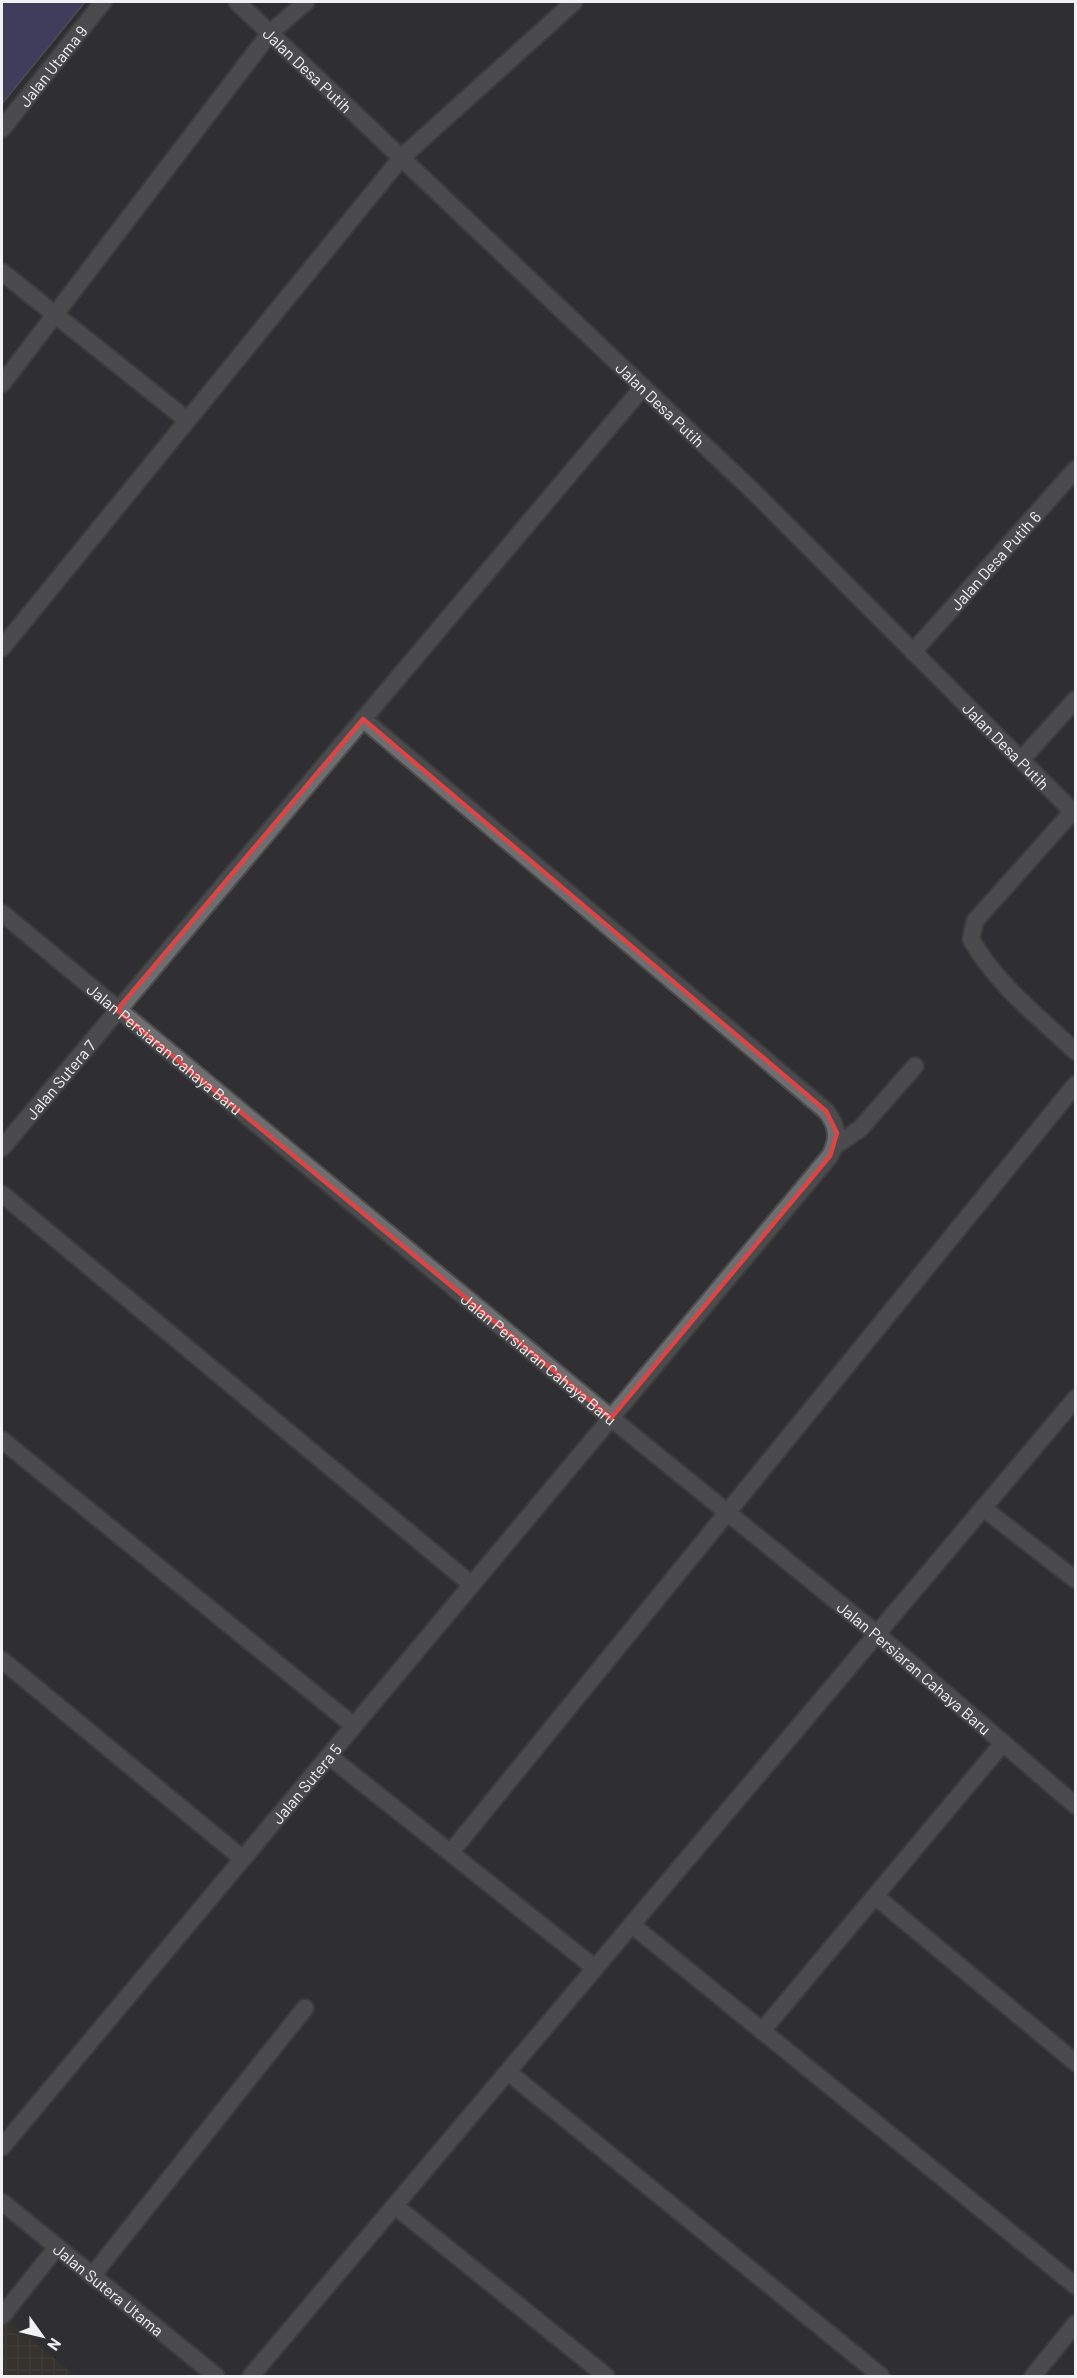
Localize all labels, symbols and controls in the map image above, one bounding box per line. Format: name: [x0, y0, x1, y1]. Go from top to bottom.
street label: Jalan Utama 9: [14, 21, 91, 110]
street label: Jalan Desa Putih: [260, 23, 356, 116]
street label: Jalan Desa Putih: [612, 357, 709, 450]
street label: Jalan Desa Putih 6: [946, 507, 1044, 614]
street label: Jalan Desa Putih: [959, 698, 1054, 793]
street label: Jalan Persiaran Cahaya Baru: [84, 978, 247, 1118]
street label: Jalan Sutera 7: [21, 1035, 99, 1123]
street label: Jalan Persiaran Cahaya Baru: [458, 1289, 621, 1428]
street label: Jalan Persiaran Cahaya Baru: [834, 1596, 995, 1738]
street label: Jalan Sutera 5: [267, 1739, 345, 1827]
street label: Jalan Sutera Utama: [50, 2239, 168, 2339]
north arrow: [12, 2306, 72, 2366]
text: N: [44, 2335, 66, 2354]

